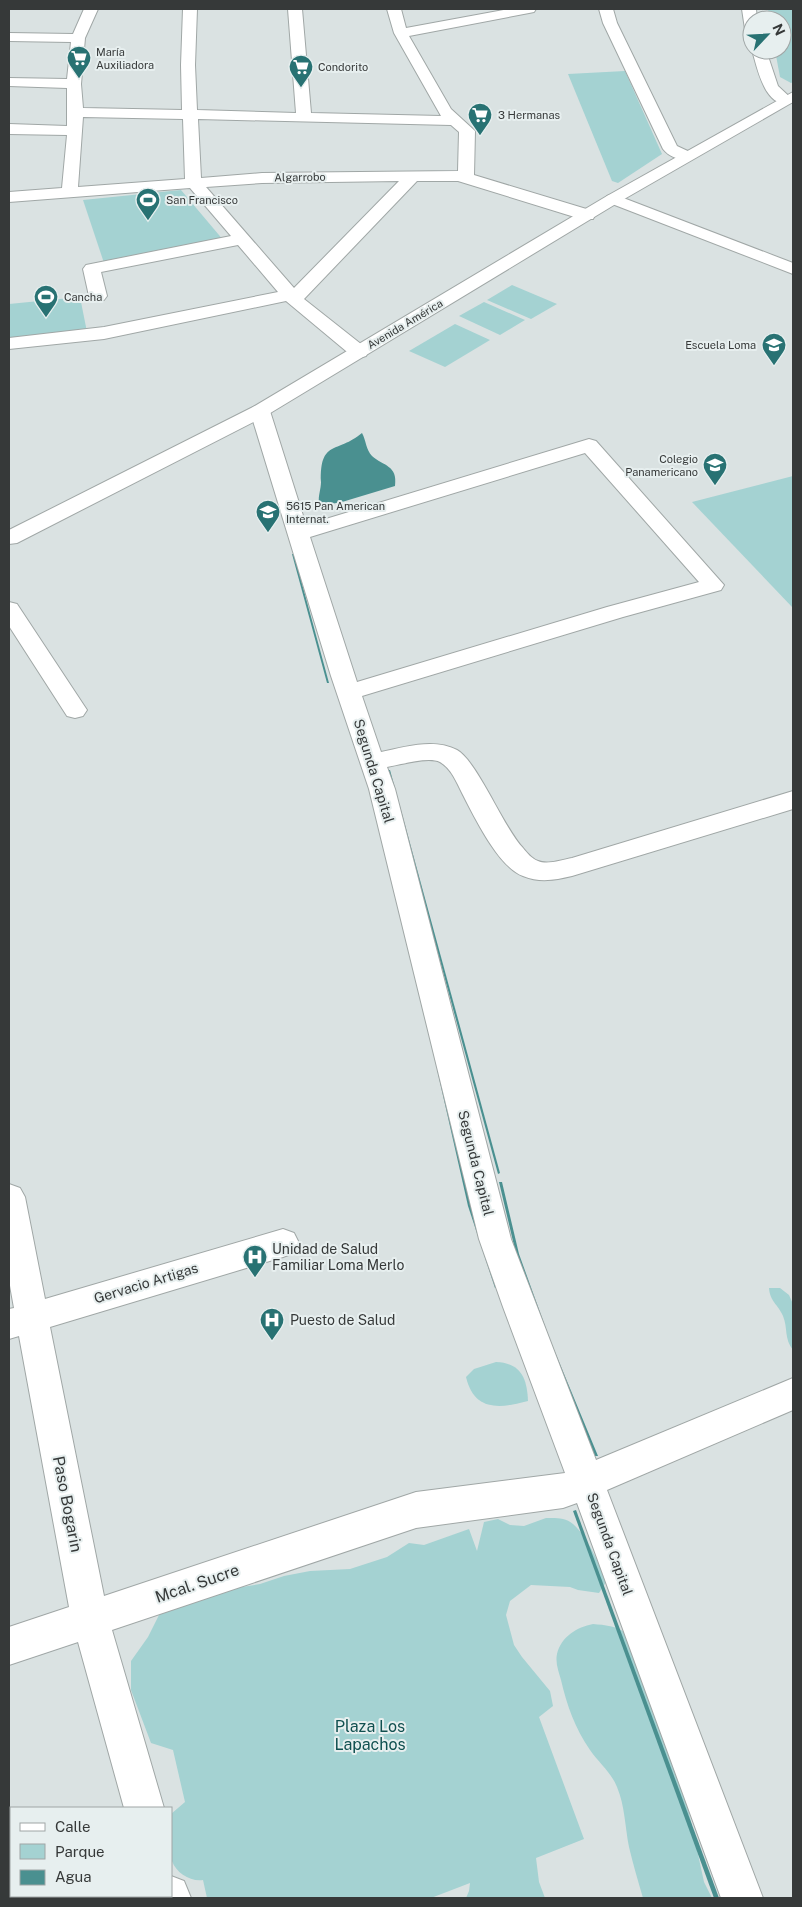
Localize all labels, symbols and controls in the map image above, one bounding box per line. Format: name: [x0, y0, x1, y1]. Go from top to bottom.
north arrow: [742, 10, 792, 60]
text: N: [769, 21, 788, 38]
supermarket icon: María Auxiliadora: [66, 45, 92, 79]
place label: María Auxiliadora: [96, 46, 154, 71]
supermarket icon: Condorito: [288, 54, 314, 88]
place label: Condorito: [318, 61, 368, 73]
supermarket icon: 3 Hermanas: [467, 102, 493, 136]
place label: 3 Hermanas: [498, 109, 560, 121]
street label: Algarrobo: [274, 171, 326, 183]
sports icon: San Francisco: [135, 187, 161, 221]
place label: San Francisco: [166, 194, 238, 206]
sports icon: Cancha: [33, 284, 59, 318]
place label: Cancha: [64, 291, 102, 303]
street label: Avenida América: [365, 297, 445, 351]
school or university icon: Escuela Loma: [761, 332, 787, 366]
place label: Escuela Loma: [685, 339, 756, 351]
school or university icon: Colegio Panamericano: [702, 452, 728, 486]
place label: Colegio Panamericano: [625, 453, 698, 478]
school or university icon: 5615 Pan American Internat.: [255, 499, 281, 533]
place label: 5615 Pan American Internat.: [286, 500, 385, 525]
street label: Segunda Capital: [351, 717, 397, 825]
street label: Segunda Capital: [455, 1109, 497, 1217]
place label: Unidad de Salud Familiar Loma Merlo: [272, 1241, 404, 1273]
hospital icon: Unidad de Salud Familiar Loma Merlo: [242, 1244, 268, 1278]
street label: Gervacio Artigas: [92, 1260, 200, 1306]
hospital icon: Puesto de Salud: [259, 1307, 285, 1341]
place label: Puesto de Salud: [290, 1312, 395, 1328]
street label: Paso Bogarin: [49, 1454, 86, 1554]
street label: Segunda Capital: [584, 1491, 636, 1597]
street label: Mcal. Sucre: [153, 1560, 242, 1607]
park label: Plaza Los Lapachos: [334, 1717, 406, 1754]
legend: [10, 1807, 172, 1897]
text: Calle: [55, 1818, 91, 1835]
text: Parque: [55, 1843, 105, 1860]
text: Agua: [55, 1868, 92, 1885]

